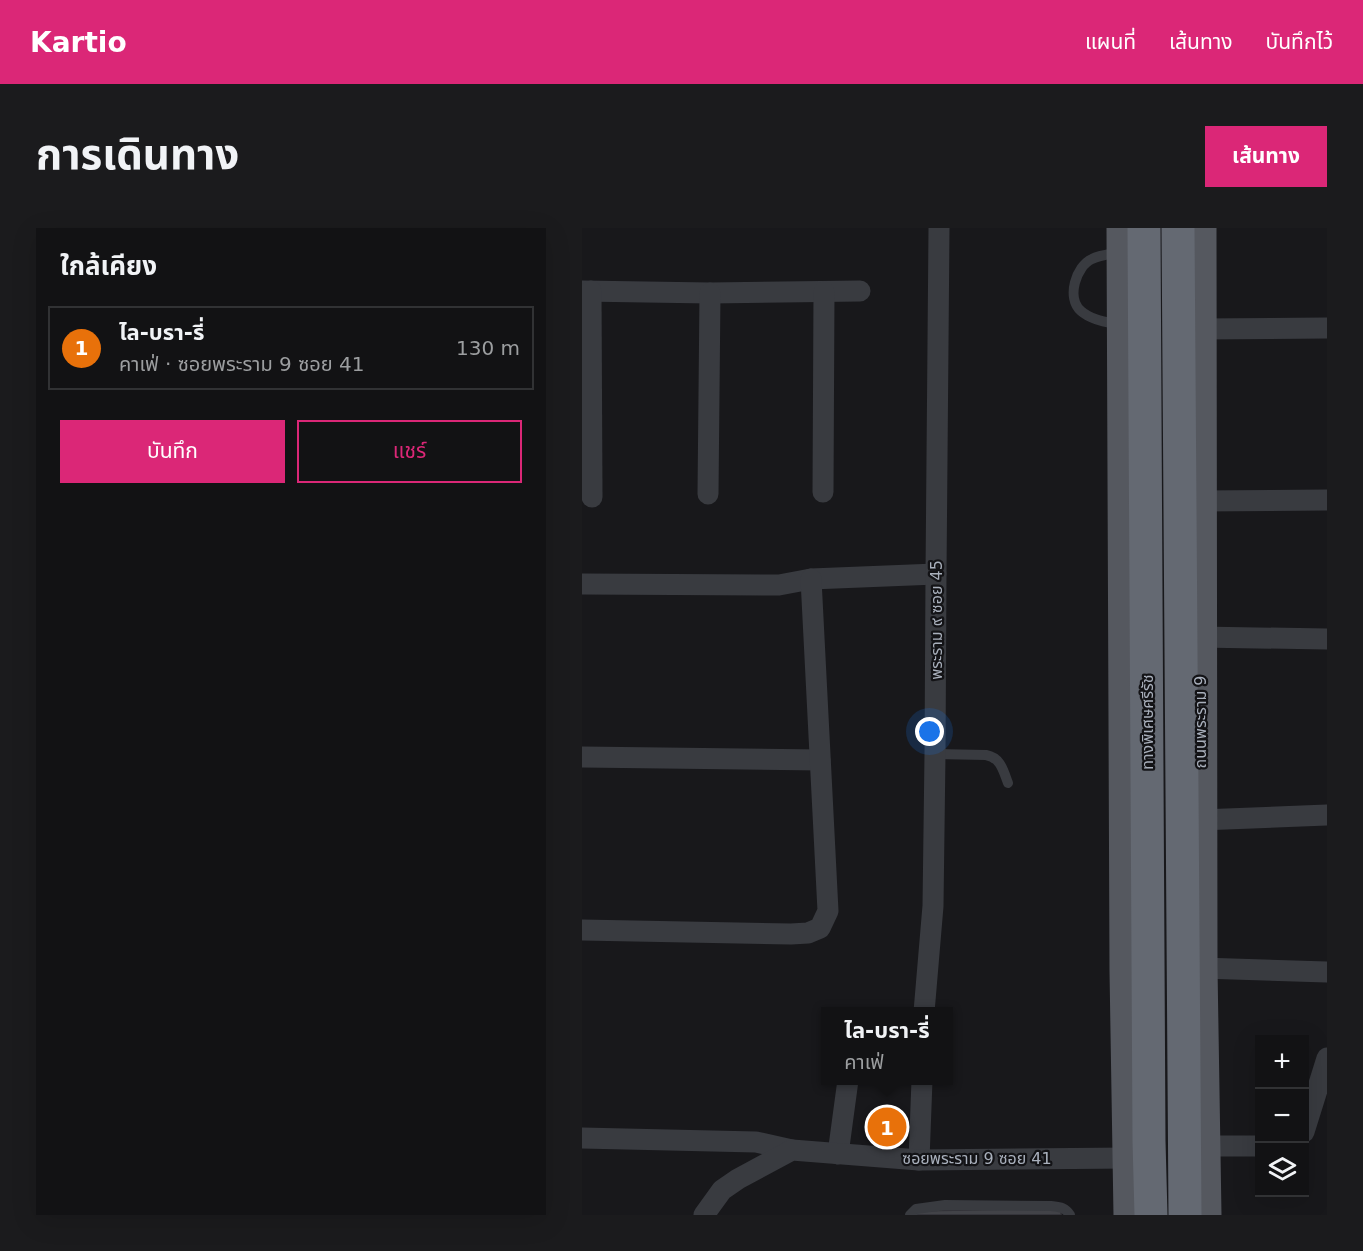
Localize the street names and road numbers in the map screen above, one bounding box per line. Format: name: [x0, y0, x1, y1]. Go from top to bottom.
street label: พระราม ๙ ซอย 45: [927, 560, 946, 680]
street label: ทางพิเศษศรีรัช: [1138, 674, 1157, 770]
street label: ถนนพระราม 9: [1191, 676, 1210, 768]
street label: ซอยพระราม 9 ซอย 41: [902, 1149, 1052, 1168]

